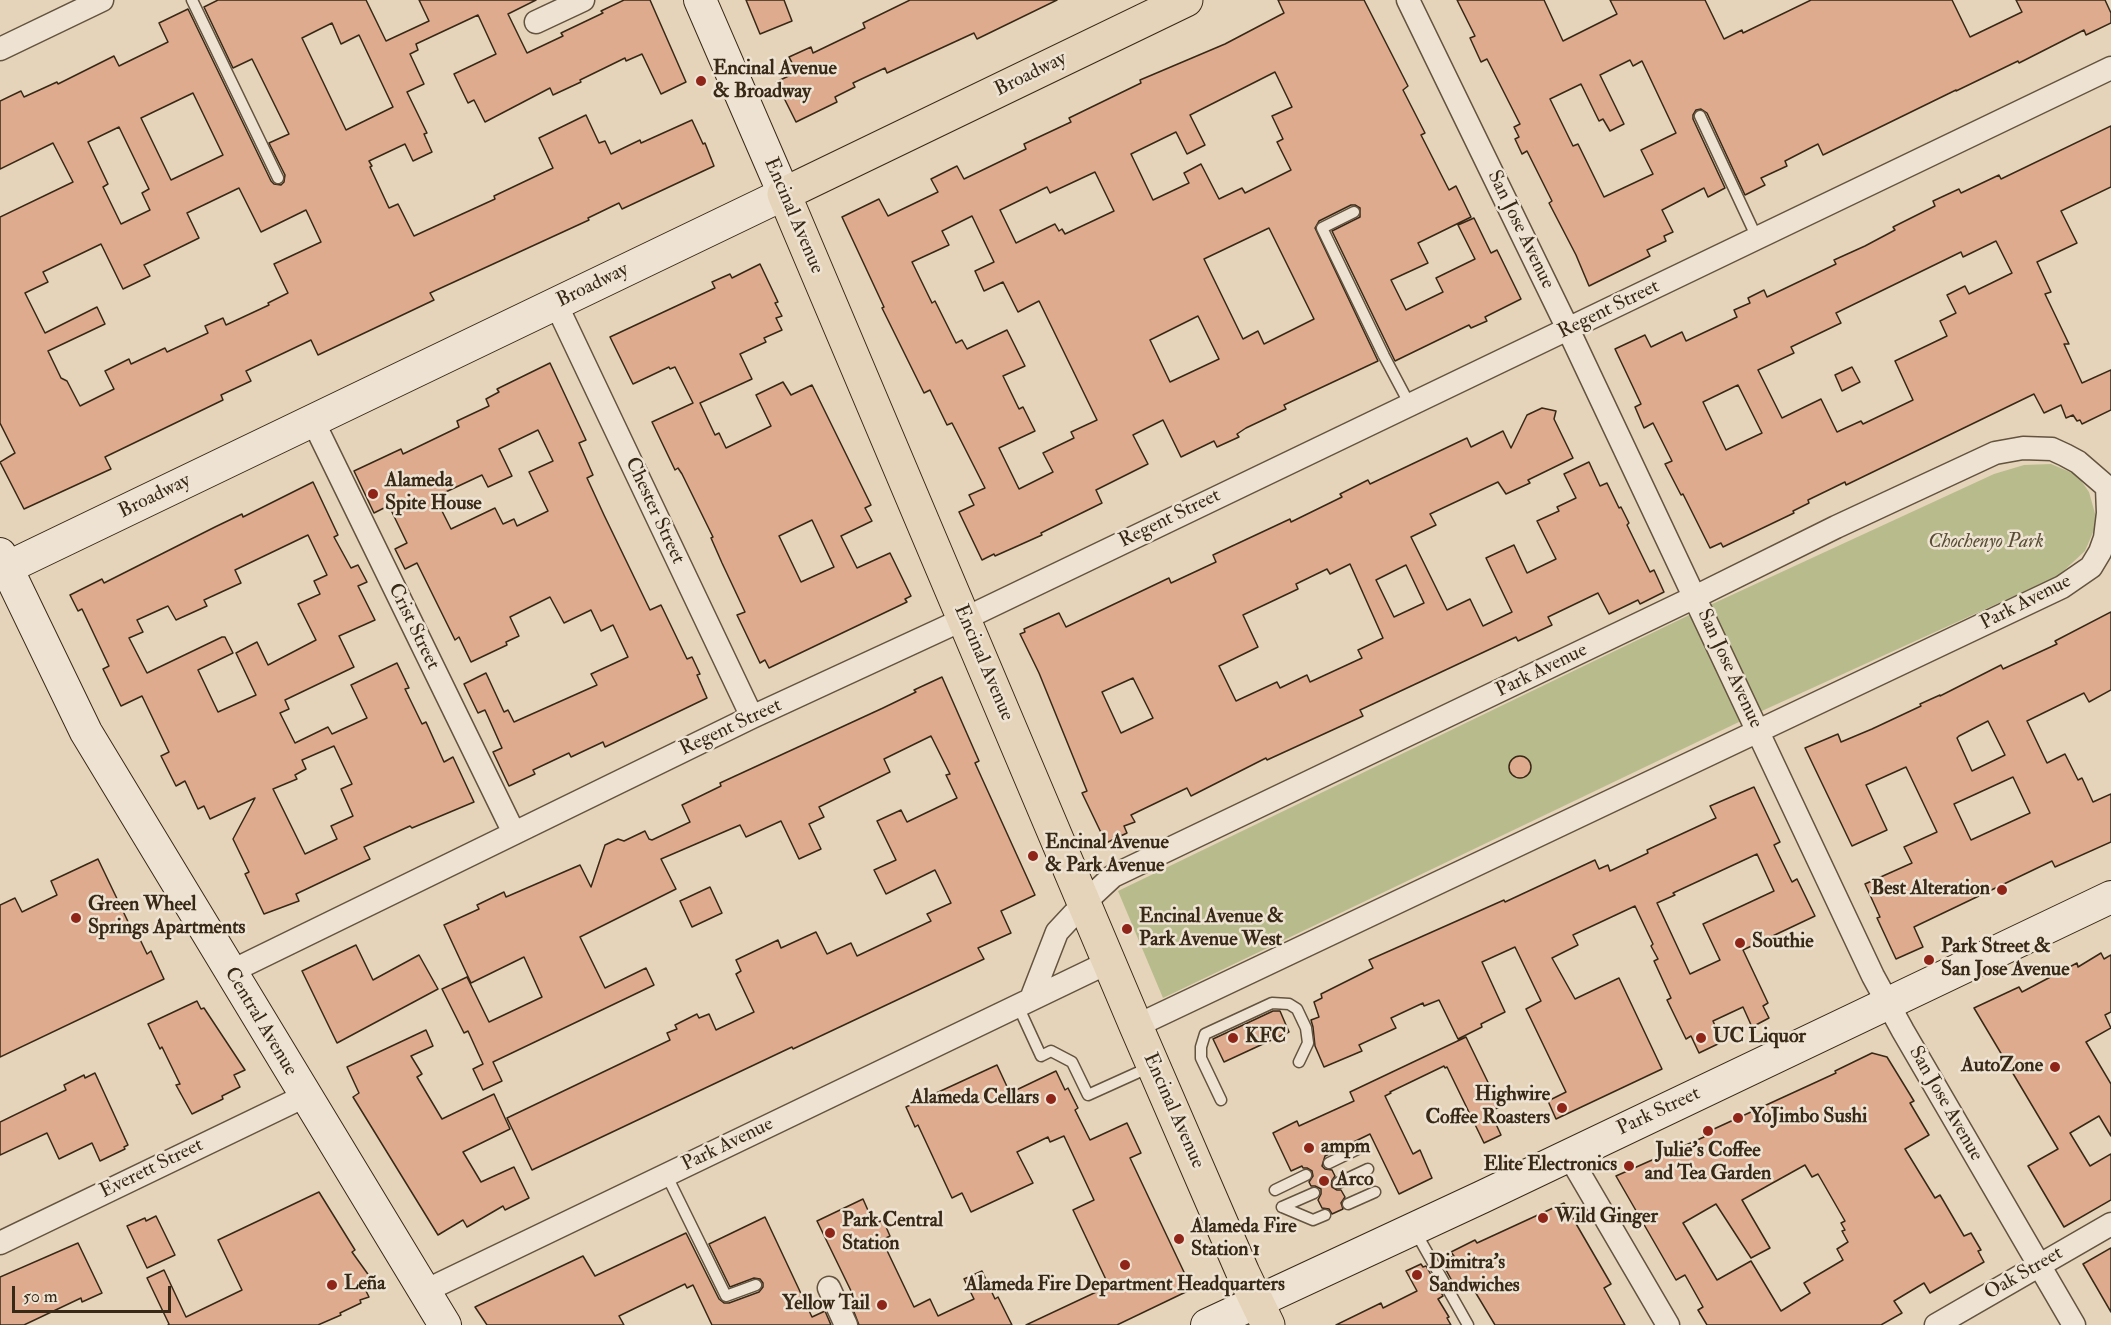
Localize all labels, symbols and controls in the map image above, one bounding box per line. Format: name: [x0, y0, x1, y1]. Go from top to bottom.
street label: Broadway: [991, 47, 1071, 103]
place label: Encinal Avenue & Broadway: [713, 58, 837, 105]
marker: Encinal Avenue & Broadway: [694, 74, 708, 88]
street label: Encinal Avenue: [758, 154, 828, 278]
street label: San Jose Avenue: [1481, 167, 1559, 293]
street label: Broadway: [553, 258, 633, 314]
street label: Regent Street: [1554, 275, 1664, 345]
street label: Chester Street: [619, 454, 689, 568]
street label: Broadway: [115, 469, 195, 525]
place label: Alameda Spite House: [385, 470, 482, 517]
street label: Regent Street: [1115, 484, 1225, 554]
marker: Alameda Spite House: [366, 487, 380, 501]
park label: Chochenyo Park: [1928, 531, 2044, 555]
street label: Park Avenue: [1977, 570, 2075, 636]
street label: Crist Street: [382, 580, 444, 674]
street label: Encinal Avenue: [948, 601, 1018, 725]
street label: San Jose Avenue: [1691, 606, 1767, 732]
street label: Park Avenue: [1492, 639, 1592, 703]
street label: Regent Street: [676, 694, 786, 762]
place label: Encinal Avenue & Park Avenue: [1045, 832, 1169, 879]
marker: Encinal Avenue & Park Avenue: [1026, 849, 1040, 863]
place label: Best Alteration: [1871, 878, 1990, 902]
marker: Best Alteration: [1995, 883, 2009, 897]
place label: Green Wheel Springs Apartments: [88, 894, 245, 941]
place label: Encinal Avenue & Park Avenue West: [1139, 906, 1284, 953]
marker: Green Wheel Springs Apartments: [69, 911, 83, 925]
marker: Encinal Avenue & Park Avenue West: [1120, 922, 1134, 936]
place label: Southie: [1752, 931, 1814, 955]
marker: Southie: [1733, 936, 1747, 950]
place label: Park Street & San Jose Avenue: [1941, 936, 2070, 983]
marker: Park Street & San Jose Avenue: [1922, 953, 1936, 967]
street label: Central Avenue: [218, 963, 302, 1081]
place label: KFC: [1245, 1026, 1286, 1050]
place label: UC Liquor: [1713, 1026, 1806, 1050]
marker: KFC: [1226, 1031, 1240, 1045]
marker: UC Liquor: [1694, 1031, 1708, 1045]
street label: San Jose Avenue: [1902, 1042, 1988, 1166]
street label: Encinal Avenue: [1137, 1050, 1209, 1172]
place label: AutoZone: [1961, 1055, 2043, 1079]
marker: AutoZone: [2048, 1060, 2062, 1074]
street label: Park Street: [1614, 1082, 1704, 1142]
place label: Highwire Coffee Roasters: [1425, 1084, 1550, 1131]
place label: Alameda Cellars: [911, 1087, 1039, 1111]
marker: Alameda Cellars: [1044, 1092, 1058, 1106]
marker: Highwire Coffee Roasters: [1555, 1101, 1569, 1115]
place label: YoJimbo Sushi: [1750, 1106, 1867, 1130]
marker: YoJimbo Sushi: [1731, 1111, 1745, 1125]
street label: Park Avenue: [678, 1113, 778, 1177]
marker: Julie's Coffee and Tea Garden: [1701, 1124, 1715, 1138]
street label: Everett Street: [96, 1134, 208, 1204]
place label: ampm: [1321, 1136, 1370, 1160]
place label: Julie's Coffee and Tea Garden: [1645, 1140, 1771, 1187]
marker: ampm: [1302, 1141, 1316, 1155]
place label: Elite Electronics: [1483, 1154, 1617, 1178]
marker: Elite Electronics: [1622, 1159, 1636, 1173]
place label: Arco: [1336, 1169, 1374, 1193]
marker: Arco: [1317, 1174, 1331, 1188]
place label: Wild Ginger: [1555, 1206, 1658, 1230]
place label: Park Central Station: [842, 1210, 943, 1257]
marker: Wild Ginger: [1536, 1211, 1550, 1225]
place label: Alameda Fire Station 1: [1191, 1216, 1297, 1263]
marker: Park Central Station: [823, 1226, 837, 1240]
marker: Alameda Fire Station 1: [1172, 1232, 1186, 1246]
street label: Oak Street: [1981, 1242, 2067, 1306]
place label: Dimitra's Sandwiches: [1429, 1252, 1520, 1299]
marker: Alameda Fire Department Headquarters: [1118, 1258, 1132, 1272]
marker: Dimitra's Sandwiches: [1410, 1268, 1424, 1282]
place label: Leña: [344, 1273, 385, 1297]
scale bar: [15, 1274, 174, 1312]
place label: Alameda Fire Department Headquarters: [965, 1274, 1285, 1298]
marker: Leña: [325, 1278, 339, 1292]
text: 50 m: [23, 1285, 58, 1308]
place label: Yellow Tail: [782, 1293, 870, 1317]
marker: Yellow Tail: [875, 1298, 889, 1312]

